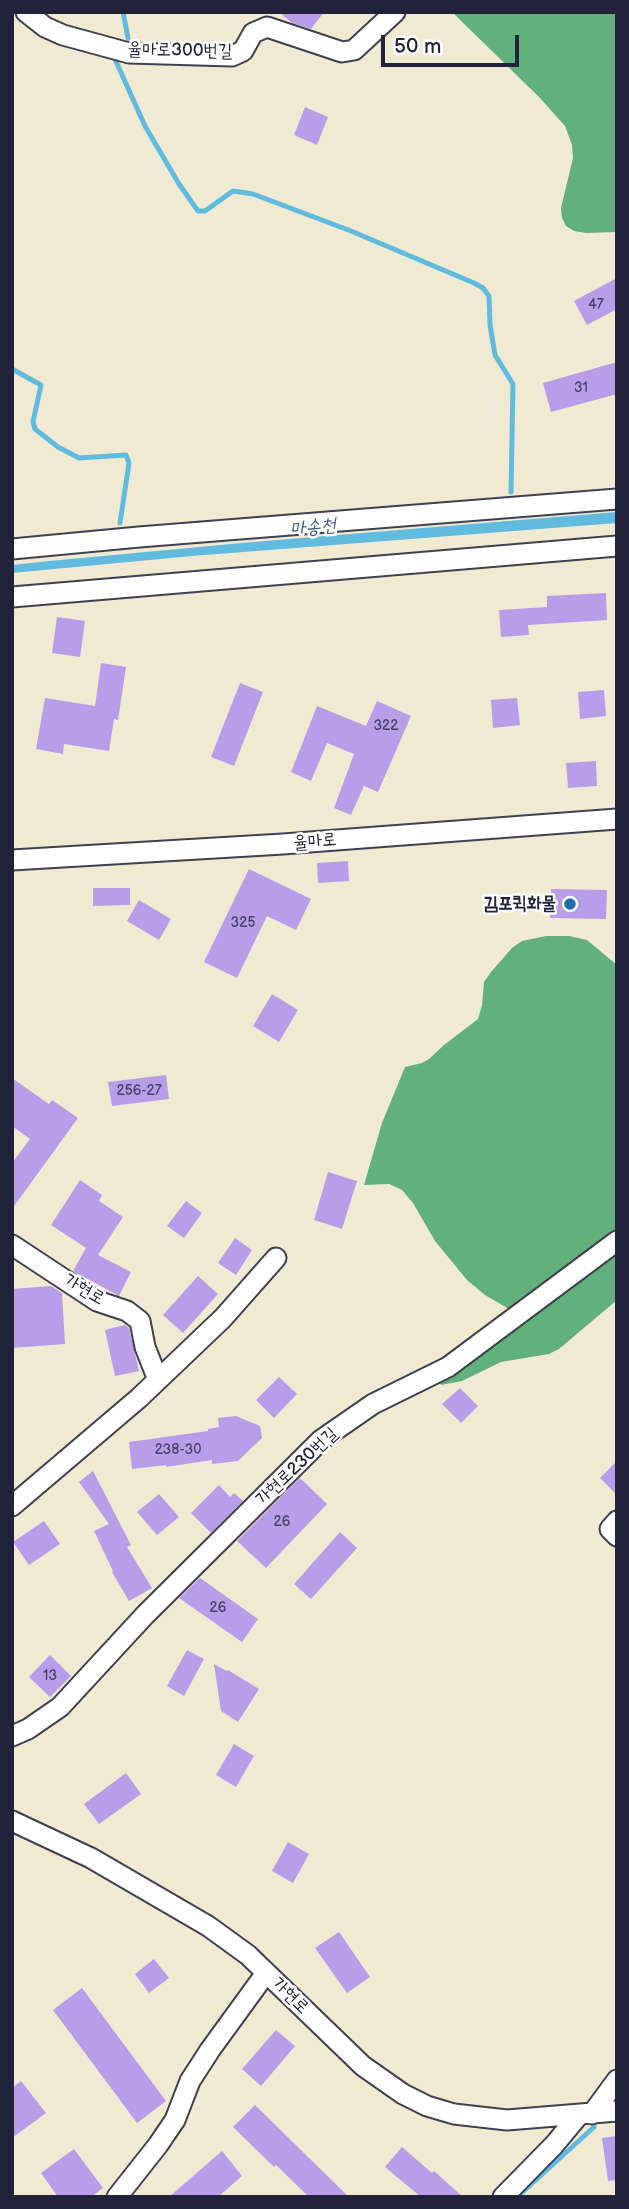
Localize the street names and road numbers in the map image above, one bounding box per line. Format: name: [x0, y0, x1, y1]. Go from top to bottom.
street label: 율마로300번길: [127, 39, 233, 63]
street label: 율마로: [292, 829, 338, 855]
street label: 가현로: [60, 1270, 108, 1310]
street label: 가현로230번길: [251, 1424, 343, 1510]
street label: 가현로: [267, 1973, 313, 2019]

